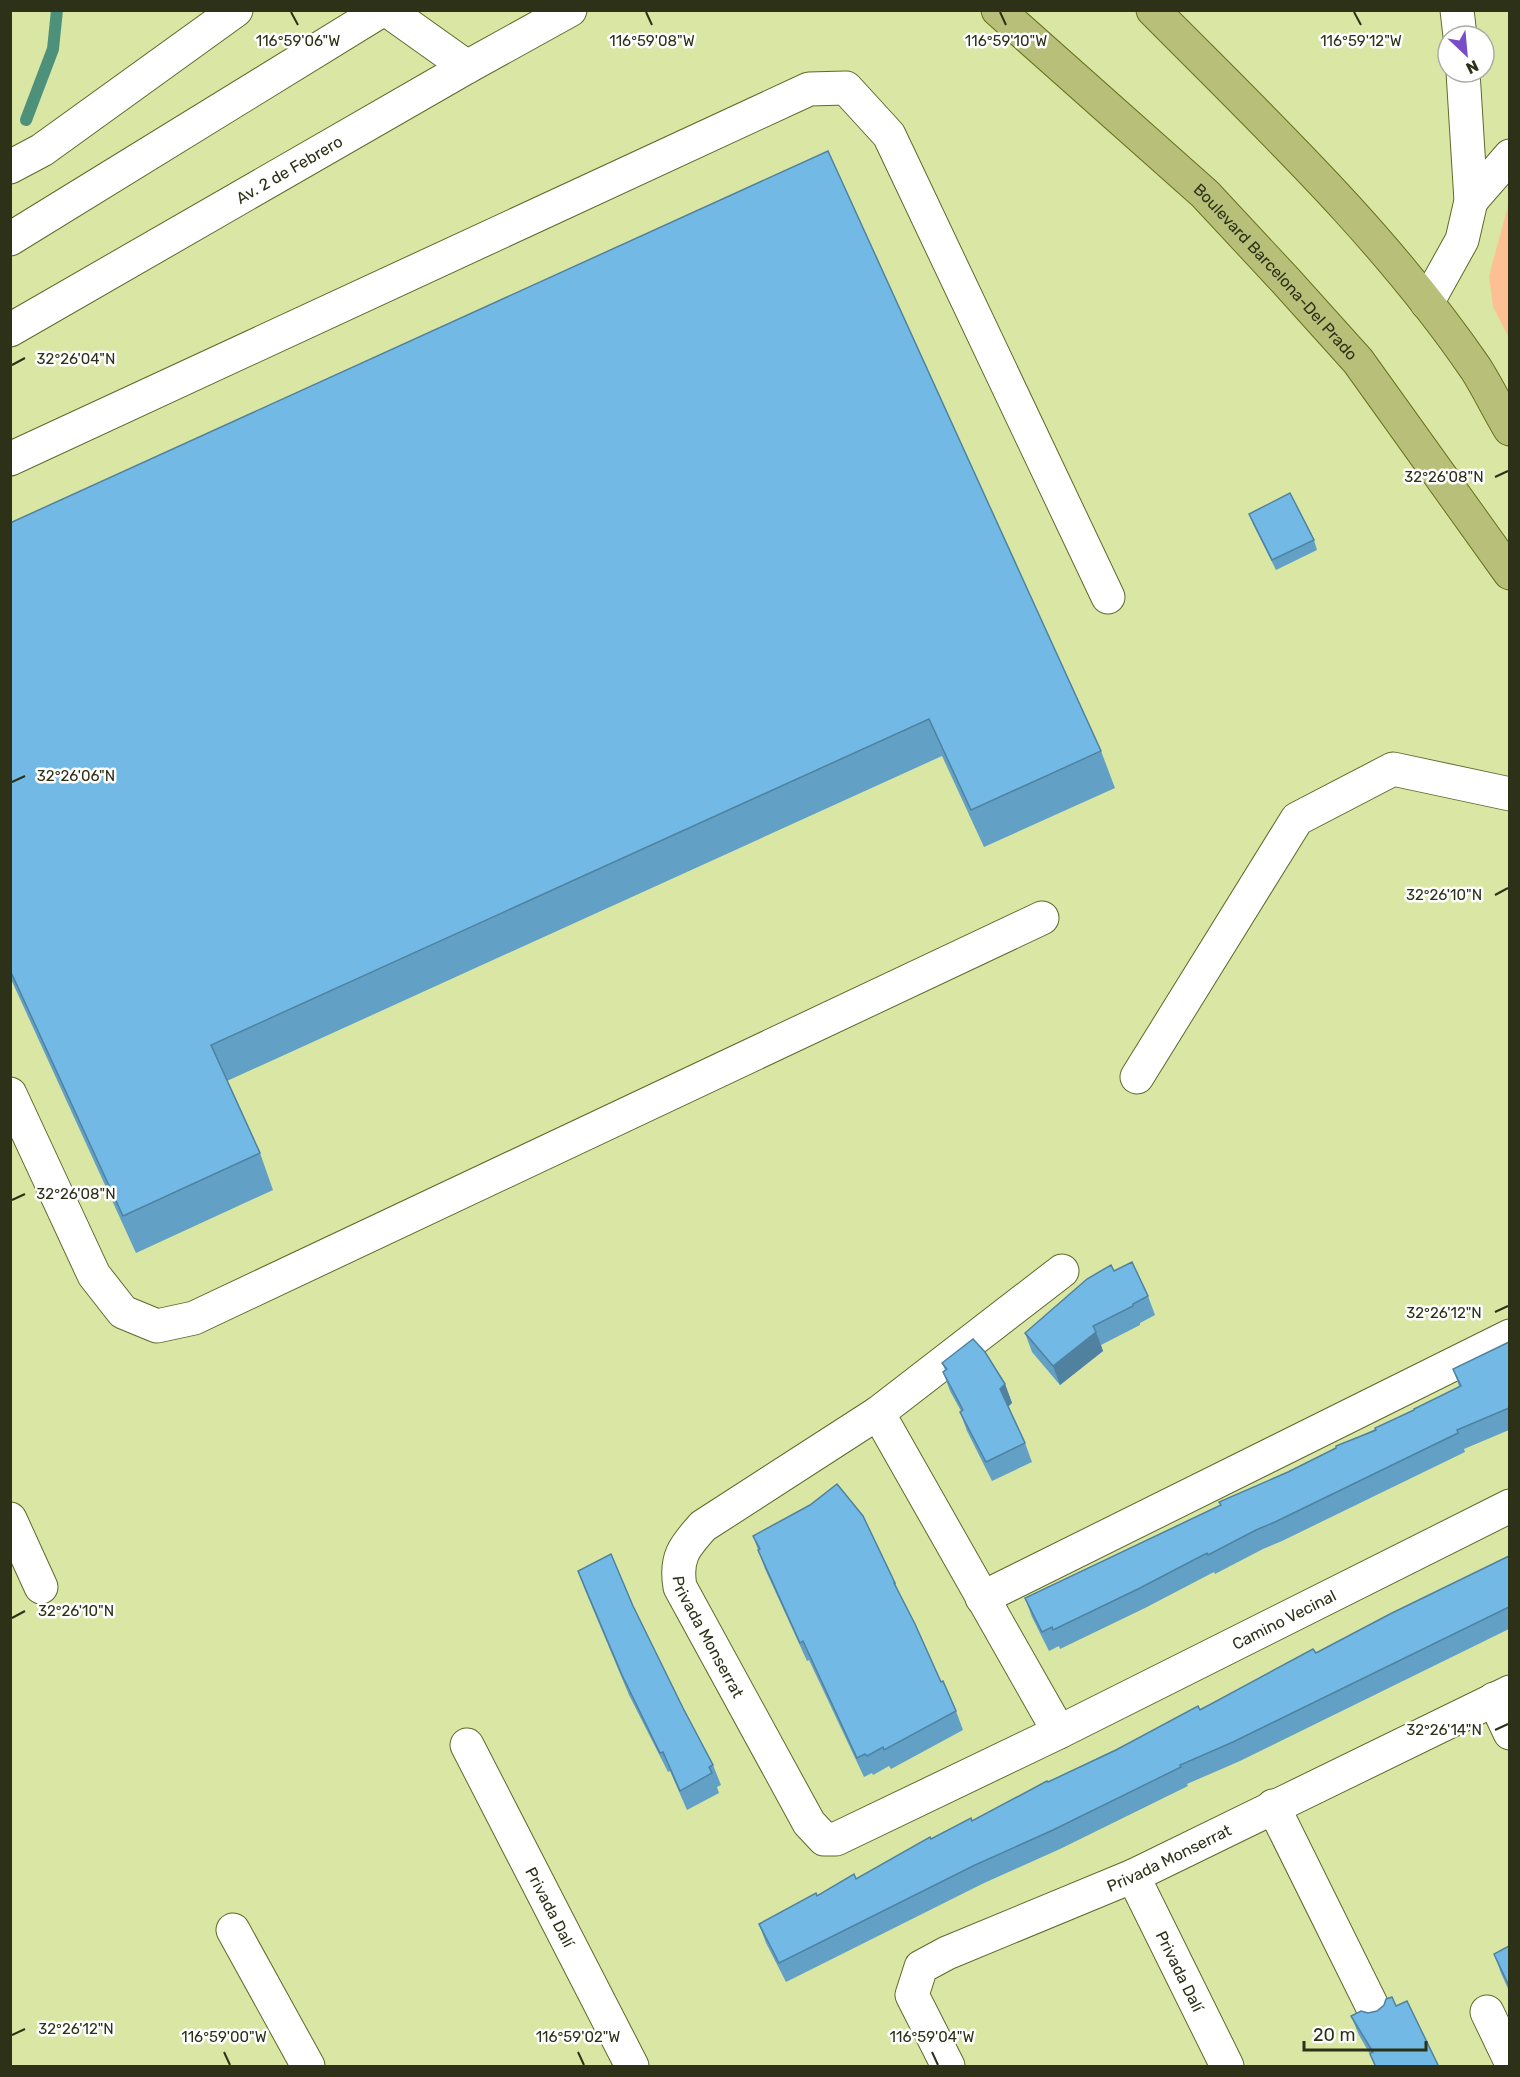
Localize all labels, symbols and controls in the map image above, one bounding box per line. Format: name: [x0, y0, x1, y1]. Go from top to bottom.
north arrow: [1436, 24, 1496, 84]
text: 116°59'06"W: [256, 32, 340, 50]
text: 116°59'08"W: [609, 32, 695, 50]
text: 116°59'10"W: [965, 32, 1047, 50]
text: 116°59'12"W: [1320, 32, 1402, 50]
text: N: [1463, 56, 1482, 78]
street label: Av. 2 de Febrero: [233, 132, 346, 208]
street label: Boulevard Barcelona-Del Prado: [1190, 180, 1361, 364]
text: 32°26'04"N: [37, 350, 115, 368]
text: 32°26'08"N: [1404, 468, 1484, 486]
text: 32°26'06"N: [37, 767, 115, 785]
text: 32°26'10"N: [1406, 886, 1482, 904]
text: 32°26'08"N: [36, 1185, 116, 1203]
text: 32°26'12"N: [1406, 1304, 1482, 1322]
street label: Privada Monserrat: [669, 1575, 748, 1701]
street label: Camino Vecinal: [1229, 1586, 1339, 1654]
text: 32°26'10"N: [38, 1602, 114, 1620]
text: 32°26'14"N: [1406, 1721, 1482, 1739]
street label: Privada Monserrat: [1104, 1821, 1234, 1896]
street label: Privada Dalí: [521, 1864, 579, 1951]
street label: Privada Dalí: [1152, 1928, 1208, 2016]
scale bar: [1304, 2014, 1426, 2052]
text: 32°26'12"N: [38, 2020, 114, 2038]
text: 20 m: [1313, 2024, 1355, 2046]
text: 116°59'00"W: [181, 2028, 267, 2046]
text: 116°59'02"W: [536, 2028, 620, 2046]
text: 116°59'04"W: [890, 2028, 974, 2046]

